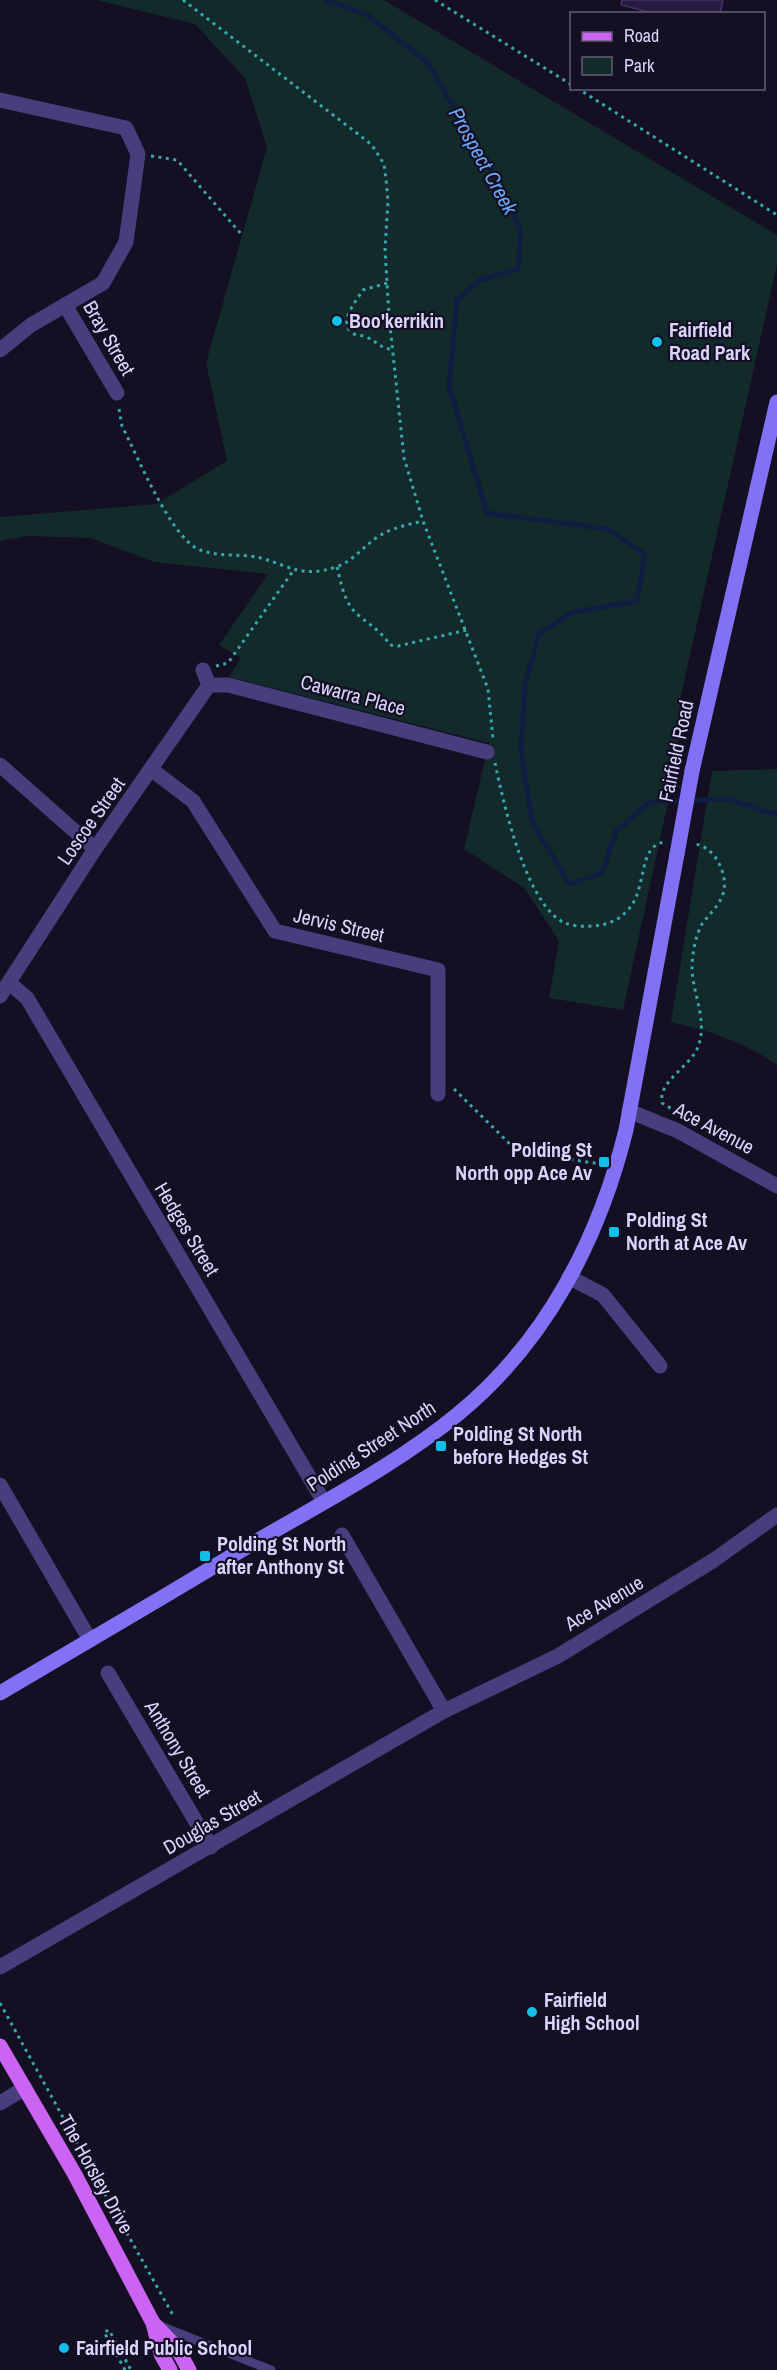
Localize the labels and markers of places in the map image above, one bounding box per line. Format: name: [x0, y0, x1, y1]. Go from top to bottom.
place label: Boo'kerrikin: [349, 307, 444, 334]
marker: Boo'kerrikin: [330, 314, 344, 328]
place label: Fairfield Road Park: [669, 316, 751, 366]
marker: Fairfield Road Park: [650, 335, 664, 349]
place label: Polding St North opp Ace Av: [455, 1136, 593, 1186]
marker: Polding St North opp Ace Av: [597, 1155, 611, 1169]
place label: Polding St North at Ace Av: [626, 1206, 748, 1256]
marker: Polding St North at Ace Av: [607, 1225, 621, 1239]
place label: Polding St North before Hedges St: [453, 1420, 588, 1470]
marker: Polding St North before Hedges St: [434, 1439, 448, 1453]
place label: Polding St North after Anthony St: [217, 1530, 346, 1580]
marker: Polding St North after Anthony St: [198, 1549, 212, 1563]
place label: Fairfield High School: [544, 1986, 640, 2036]
marker: Fairfield High School: [525, 2005, 539, 2019]
place label: Fairfield Public School: [76, 2334, 252, 2361]
marker: Fairfield Public School: [57, 2341, 71, 2355]

